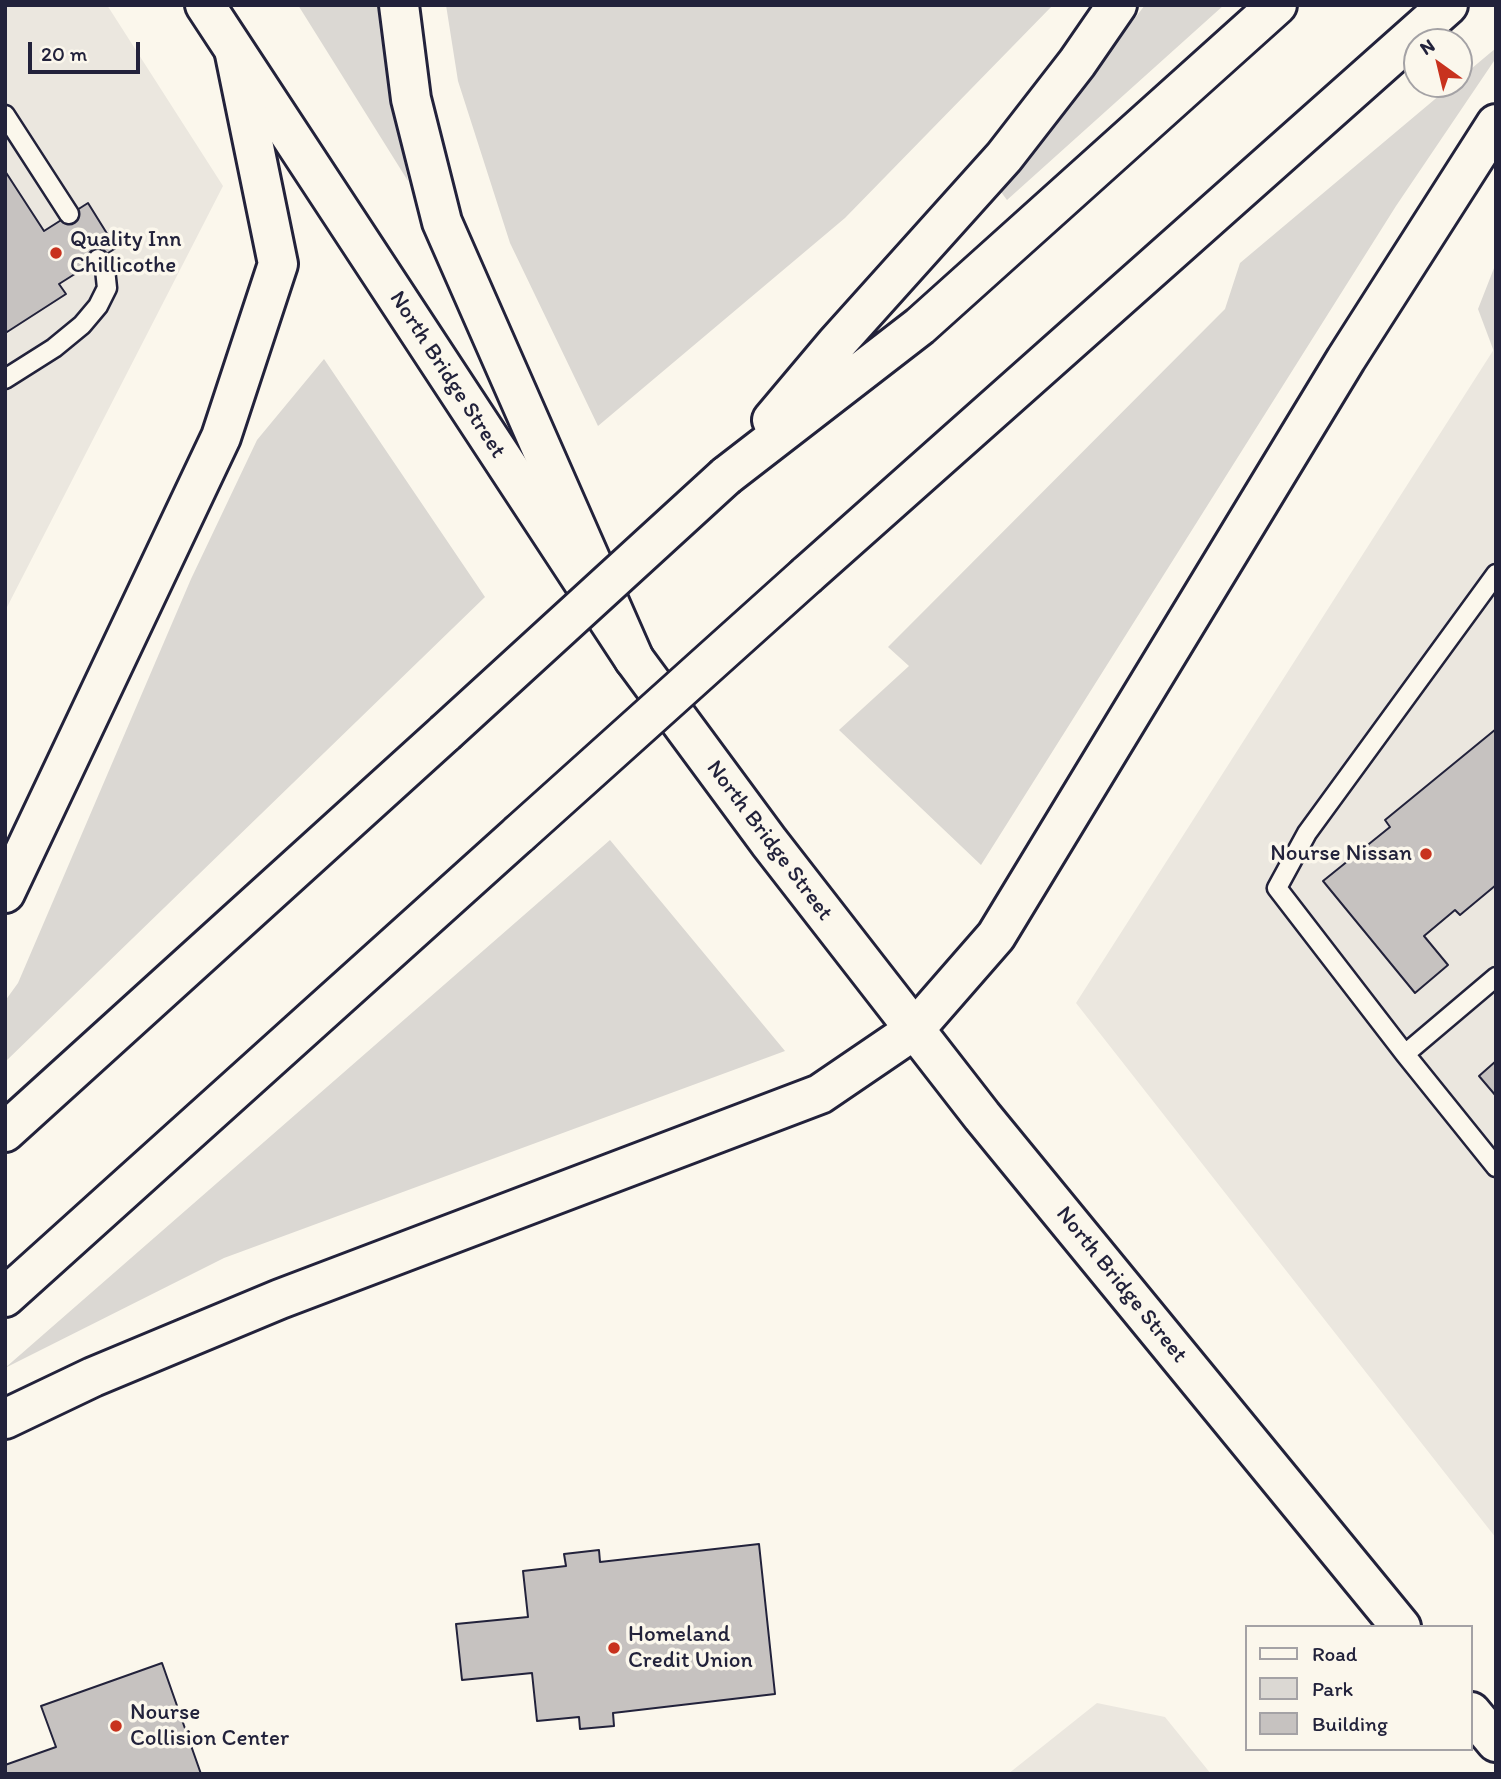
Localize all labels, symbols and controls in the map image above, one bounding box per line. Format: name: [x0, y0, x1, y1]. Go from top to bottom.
scale bar: [32, 28, 144, 72]
north arrow: [1403, 28, 1473, 98]
text: N: [1415, 34, 1439, 60]
text: 20 m: [41, 41, 87, 66]
place label: Quality Inn Chillicothe: [70, 226, 182, 280]
marker: Quality Inn Chillicothe: [48, 245, 64, 261]
street label: North Bridge Street: [383, 286, 511, 464]
street label: North Bridge Street: [700, 756, 838, 926]
place label: Nourse Nissan: [1270, 840, 1412, 868]
marker: Nourse Nissan: [1418, 846, 1434, 862]
street label: North Bridge Street: [1049, 1201, 1193, 1369]
place label: Homeland Credit Union: [628, 1621, 753, 1675]
legend: [1246, 1625, 1473, 1751]
marker: Homeland Credit Union: [606, 1640, 622, 1656]
text: Road: [1312, 1641, 1357, 1666]
text: Park: [1312, 1676, 1353, 1701]
place label: Nourse Collision Center: [130, 1699, 289, 1753]
text: Building: [1312, 1711, 1388, 1736]
marker: Nourse Collision Center: [108, 1718, 124, 1734]

